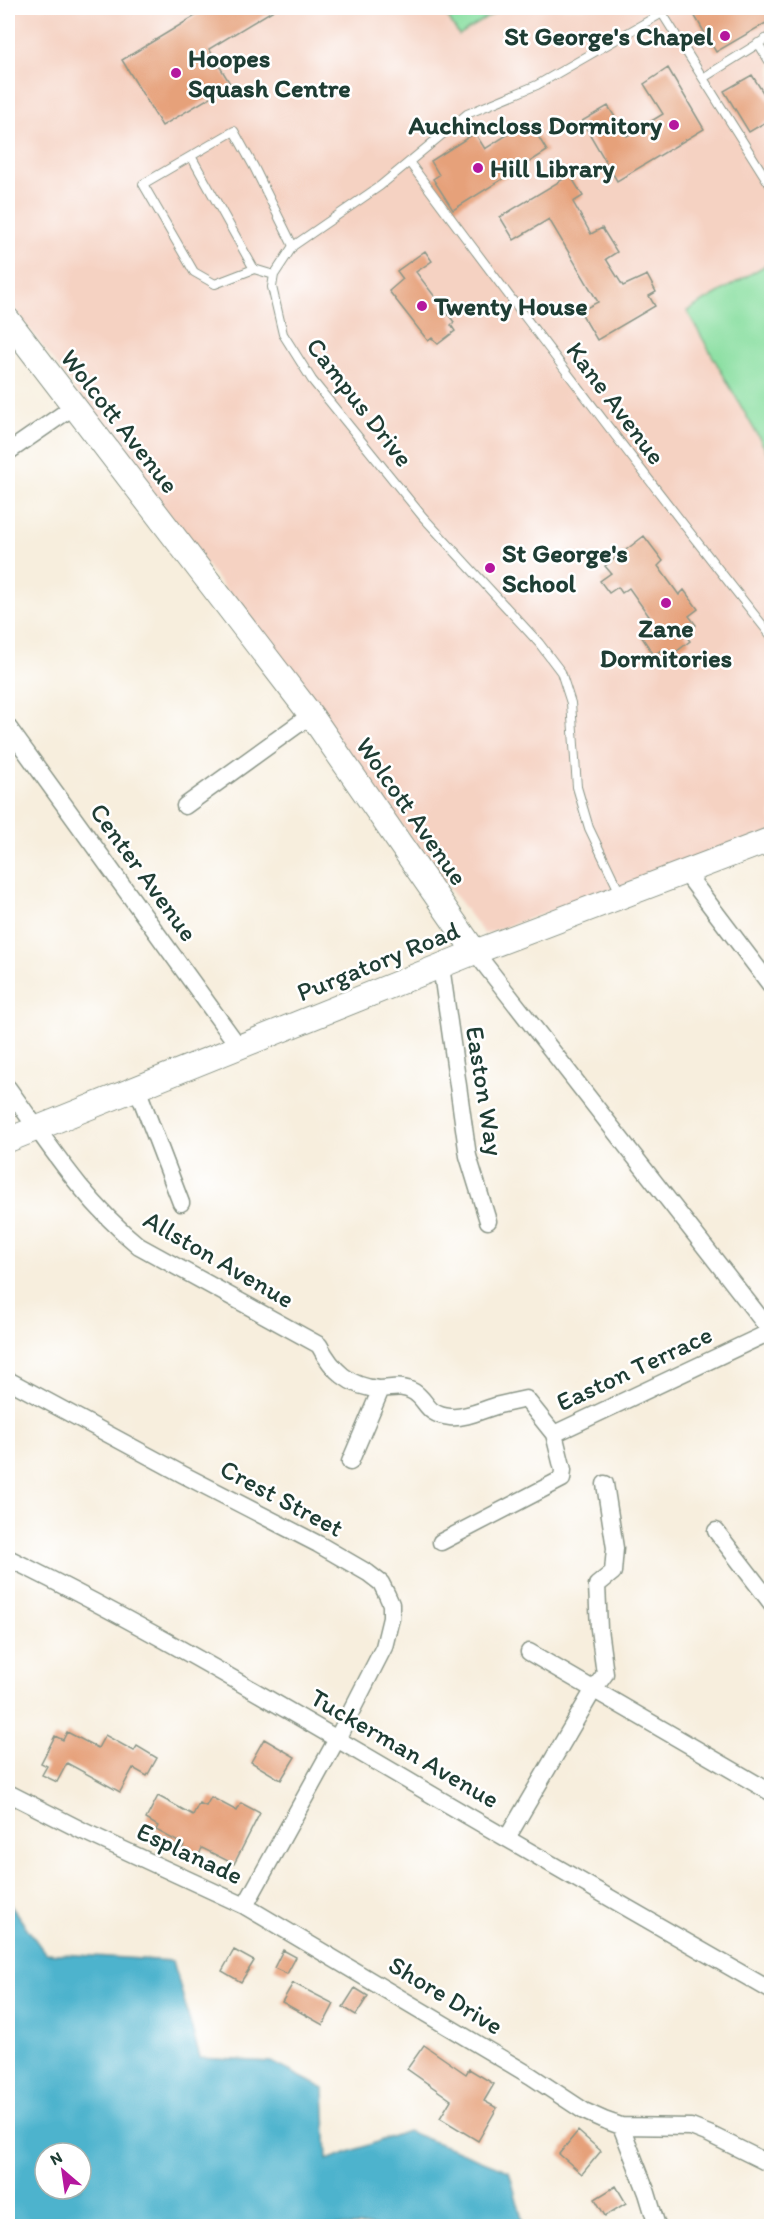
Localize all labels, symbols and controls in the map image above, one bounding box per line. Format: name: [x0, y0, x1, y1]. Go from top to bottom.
place label: St George's Chapel: [504, 20, 714, 52]
marker: St George's Chapel: [718, 29, 732, 43]
place label: Hoopes Squash Centre: [188, 42, 351, 104]
marker: Hoopes Squash Centre: [169, 66, 183, 80]
place label: Auchincloss Dormitory: [407, 109, 663, 141]
marker: Auchincloss Dormitory: [667, 118, 681, 132]
place label: Hill Library: [490, 152, 615, 184]
marker: Hill Library: [471, 161, 485, 175]
place label: Twenty House: [433, 290, 588, 322]
marker: Twenty House: [415, 299, 429, 313]
street label: Campus Drive: [300, 331, 420, 473]
street label: Kane Avenue: [559, 335, 673, 471]
street label: Wolcott Avenue: [54, 343, 186, 499]
place label: St George's School: [502, 537, 628, 599]
marker: St George's School: [483, 561, 497, 575]
marker: Zane Dormitories: [659, 596, 673, 610]
place label: Zane Dormitories: [600, 612, 732, 674]
street label: Wolcott Avenue: [349, 731, 475, 891]
street label: Center Avenue: [83, 796, 205, 948]
street label: Purgatory Road: [292, 914, 464, 1008]
street label: Easton Way: [459, 1024, 511, 1158]
street label: Allston Avenue: [138, 1203, 300, 1315]
street label: Easton Terrace: [551, 1318, 717, 1418]
street label: Crest Street: [215, 1452, 349, 1544]
street label: Tuckerman Avenue: [305, 1681, 505, 1815]
street label: Esplanade: [132, 1814, 248, 1892]
street label: Shore Drive: [383, 1948, 509, 2042]
north arrow: [33, 2141, 93, 2201]
text: N: [47, 2147, 65, 2169]

